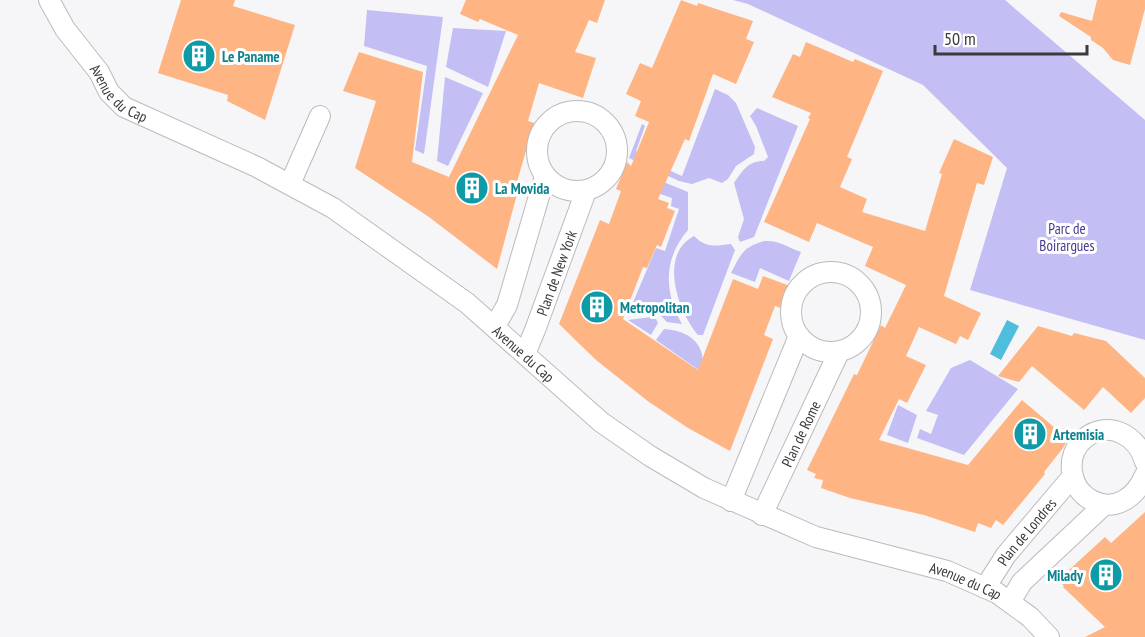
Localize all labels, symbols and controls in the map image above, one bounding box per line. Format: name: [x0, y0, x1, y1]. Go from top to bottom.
scale bar: [935, 18, 1086, 56]
text: 50 m: [944, 27, 976, 50]
building icon: Le Paname: [181, 38, 217, 74]
place label: Le Paname: [222, 47, 280, 66]
street label: Avenue du Cap: [86, 60, 151, 126]
building icon: La Movida: [454, 170, 490, 206]
place label: La Movida: [495, 179, 549, 198]
park label: Parc de Boirargues: [1039, 219, 1095, 255]
street label: Plan de New York: [532, 227, 580, 318]
building icon: Metropolitan: [579, 289, 615, 325]
place label: Metropolitan: [620, 298, 690, 317]
street label: Avenue du Cap: [489, 321, 559, 386]
street label: Plan de Rome: [777, 397, 824, 470]
building icon: Artemisia: [1012, 416, 1048, 452]
place label: Artemisia: [1052, 425, 1104, 444]
street label: Plan de Londres: [992, 494, 1060, 569]
street label: Avenue du Cap: [928, 557, 1006, 603]
building icon: Milady: [1088, 557, 1124, 593]
place label: Milady: [1047, 566, 1084, 585]

